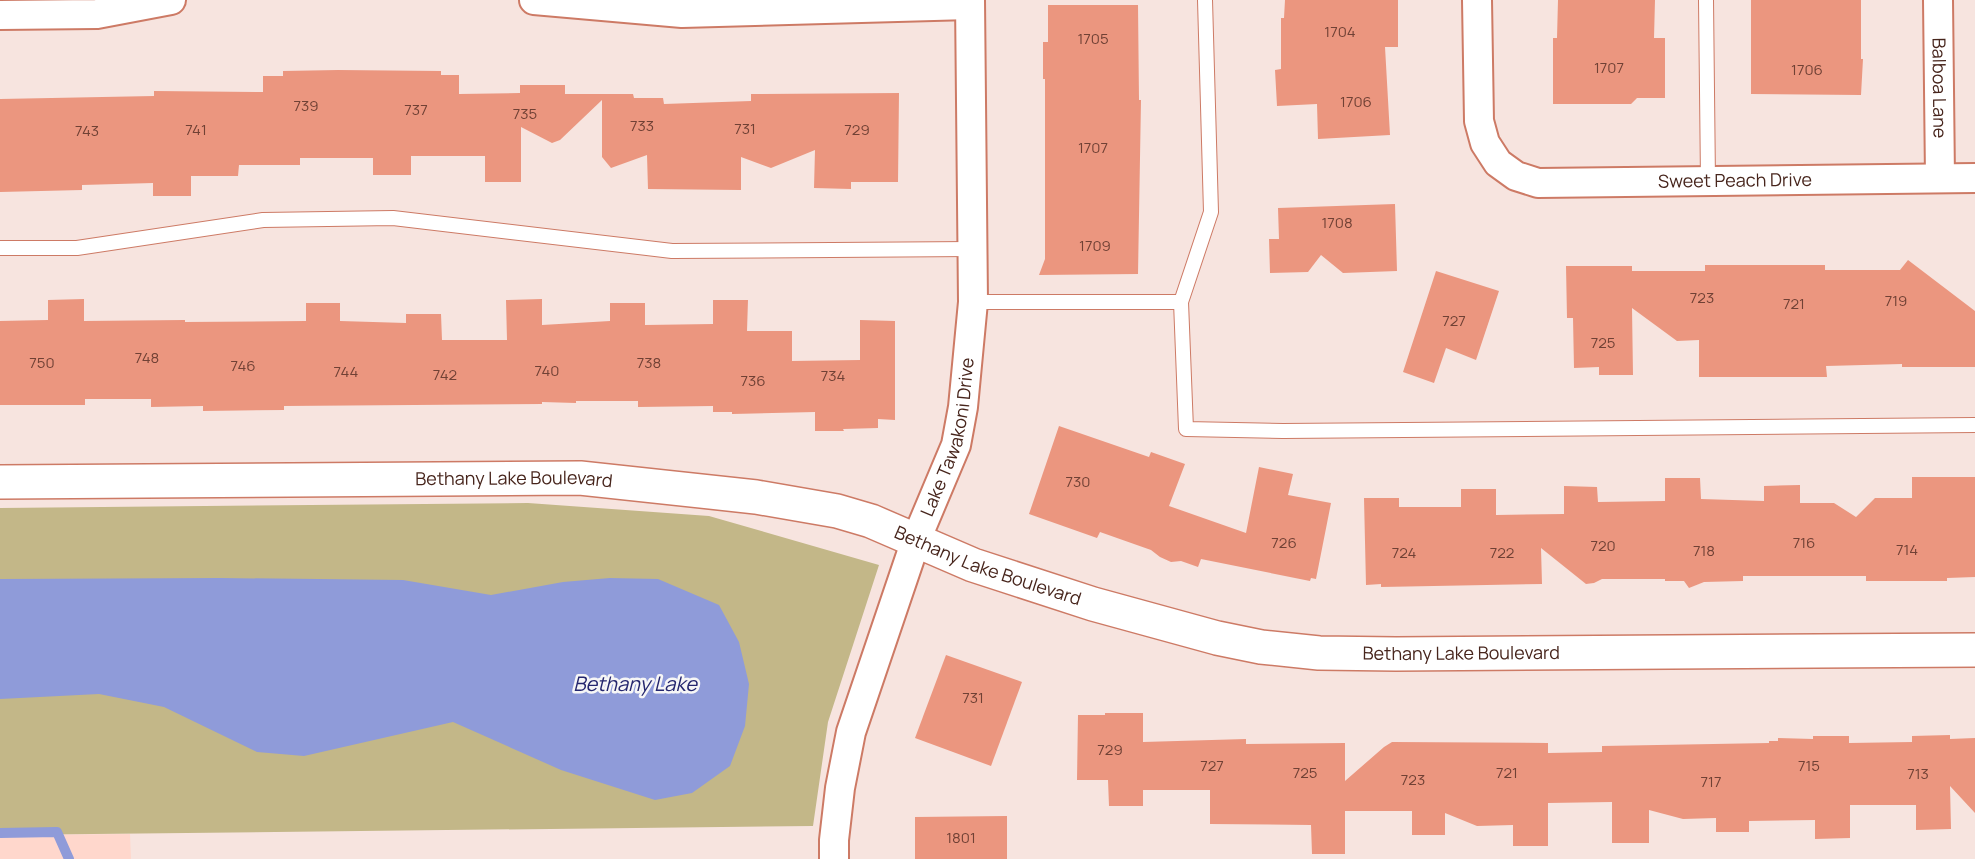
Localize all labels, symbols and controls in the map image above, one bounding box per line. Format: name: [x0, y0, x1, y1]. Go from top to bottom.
house number: 1704: [1324, 21, 1356, 42]
house number: 1705: [1077, 28, 1109, 49]
street label: Balboa Lane: [1927, 38, 1953, 138]
house number: 1707: [1594, 57, 1624, 78]
house number: 1706: [1791, 59, 1823, 80]
house number: 1706: [1340, 91, 1372, 112]
house number: 739: [293, 95, 319, 116]
house number: 737: [404, 99, 428, 120]
house number: 735: [513, 103, 537, 124]
house number: 733: [630, 115, 654, 136]
house number: 731: [734, 118, 756, 139]
house number: 741: [185, 119, 207, 140]
house number: 729: [844, 119, 870, 140]
house number: 743: [75, 120, 99, 141]
house number: 1707: [1078, 137, 1108, 158]
street label: Sweet Peach Drive: [1658, 167, 1812, 193]
house number: 1708: [1321, 212, 1353, 233]
house number: 1709: [1079, 235, 1111, 256]
house number: 723: [1690, 287, 1714, 308]
house number: 719: [1885, 290, 1907, 311]
house number: 721: [1783, 293, 1805, 314]
house number: 727: [1442, 310, 1466, 331]
house number: 725: [1591, 332, 1615, 353]
house number: 748: [135, 347, 159, 368]
house number: 750: [29, 352, 55, 373]
house number: 738: [637, 352, 661, 373]
house number: 746: [230, 355, 256, 376]
street label: Lake Tawakoni Drive: [914, 357, 979, 520]
house number: 740: [535, 360, 559, 381]
house number: 744: [334, 361, 359, 382]
house number: 742: [433, 364, 457, 385]
house number: 734: [821, 365, 845, 386]
house number: 736: [740, 370, 766, 391]
street label: Bethany Lake Boulevard: [415, 465, 614, 492]
house number: 730: [1066, 471, 1090, 492]
street label: Bethany Lake Boulevard: [891, 520, 1084, 610]
house number: 726: [1271, 532, 1297, 553]
house number: 716: [1793, 532, 1815, 553]
house number: 720: [1590, 535, 1616, 556]
house number: 714: [1896, 539, 1918, 560]
house number: 718: [1693, 540, 1715, 561]
house number: 724: [1392, 542, 1416, 563]
house number: 722: [1490, 542, 1514, 563]
street label: Bethany Lake Boulevard: [1362, 640, 1560, 665]
water label: Bethany Lake: [573, 670, 698, 697]
house number: 731: [962, 687, 984, 708]
house number: 729: [1097, 739, 1123, 760]
house number: 727: [1200, 755, 1224, 776]
house number: 715: [1798, 755, 1820, 776]
house number: 725: [1293, 762, 1317, 783]
house number: 721: [1496, 762, 1518, 783]
house number: 713: [1907, 763, 1929, 784]
house number: 723: [1401, 769, 1425, 790]
house number: 717: [1701, 771, 1721, 792]
house number: 1801: [946, 827, 976, 848]

